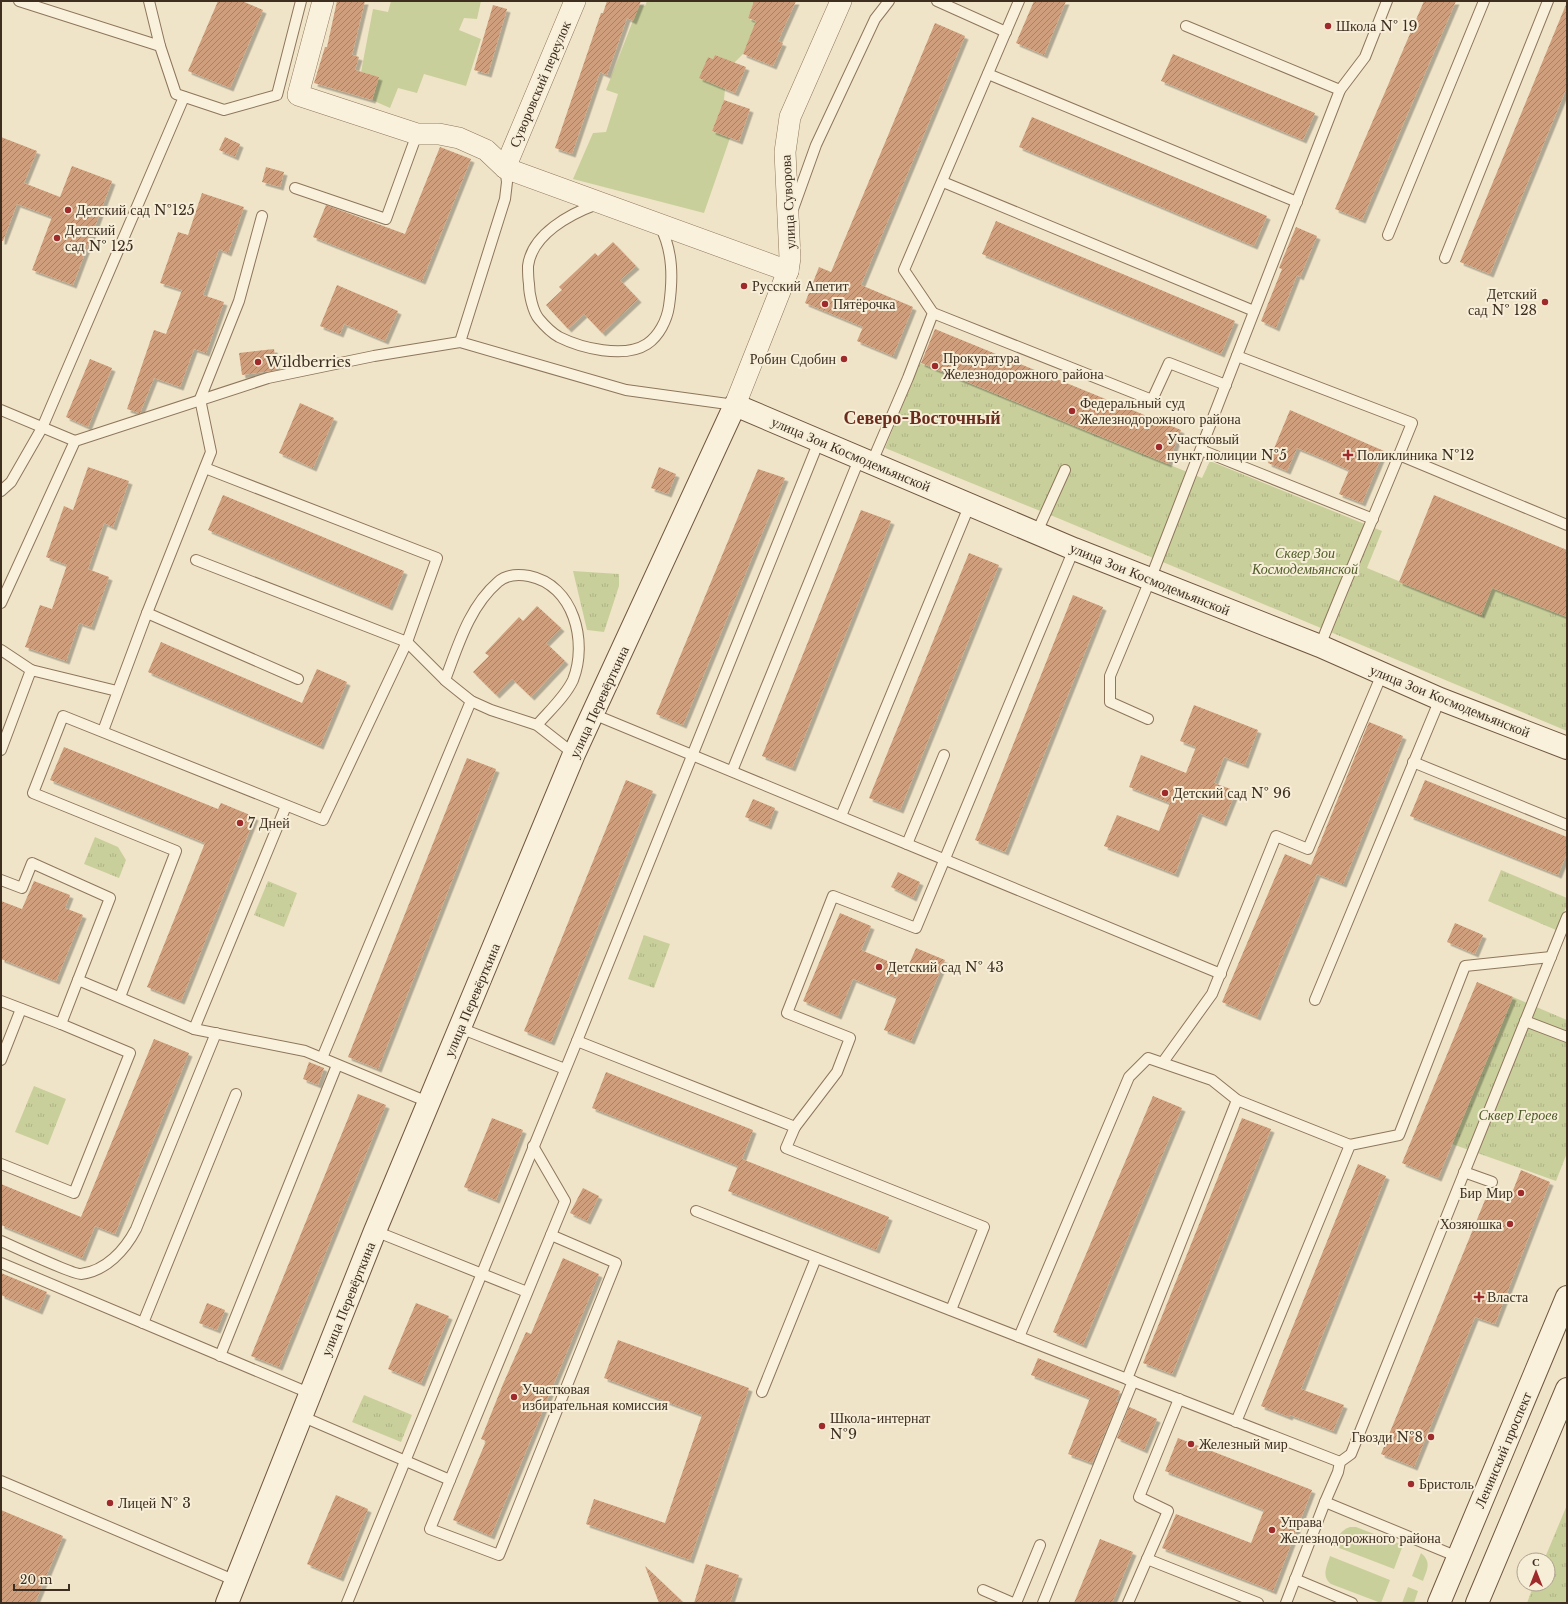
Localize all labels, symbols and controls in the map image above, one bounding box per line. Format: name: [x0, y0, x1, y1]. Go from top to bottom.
place label: Школа № 19: [1336, 17, 1418, 35]
street label: Суворовский переулок: [505, 18, 575, 150]
marker: Школа № 19: [1323, 21, 1333, 31]
street label: улица Суворова: [776, 153, 799, 250]
place label: Детский сад №125: [76, 201, 195, 219]
marker: Детский сад №125: [63, 205, 73, 215]
place label: Детский сад № 125: [65, 221, 134, 255]
marker: Детский сад № 125: [52, 233, 62, 243]
place label: Русский Апетит: [752, 277, 849, 295]
marker: Русский Апетит: [739, 281, 749, 291]
place label: Детский сад № 128: [1468, 285, 1537, 319]
place label: Пятёрочка: [833, 295, 896, 313]
marker: Детский сад № 128: [1540, 297, 1550, 307]
marker: Пятёрочка: [820, 299, 830, 309]
place label: Прокуратура Железнодорожного района: [943, 349, 1105, 383]
place label: Робин Сдобин: [750, 350, 836, 368]
place label: Wildberries: [265, 353, 351, 371]
marker: Робин Сдобин: [839, 354, 849, 364]
marker: Wildberries: [253, 357, 263, 367]
marker: Прокуратура Железнодорожного района: [930, 361, 940, 371]
place label: Федеральный суд Железнодорожного района: [1080, 394, 1242, 428]
marker: Федеральный суд Железнодорожного района: [1067, 406, 1077, 416]
district label: Северо-Восточный: [843, 407, 1001, 429]
street label: улица Зои Космодемьянской: [769, 412, 934, 496]
place label: Участковый пункт полиции №5: [1167, 430, 1287, 464]
marker: Участковый пункт полиции №5: [1154, 442, 1164, 452]
place label: Поликлиника №12: [1357, 446, 1474, 464]
marker: Поликлиника №12: [1342, 449, 1354, 461]
street label: улица Зои Космодемьянской: [1067, 539, 1233, 620]
park label: Сквер Зои Космодемьянской: [1251, 544, 1358, 578]
street label: улица Перевёрткина: [565, 642, 633, 761]
street label: улица Зои Космодемьянской: [1367, 661, 1533, 742]
place label: Детский сад № 96: [1173, 784, 1291, 802]
marker: Детский сад № 96: [1160, 788, 1170, 798]
place label: 7 Дней: [248, 814, 290, 832]
marker: 7 Дней: [235, 818, 245, 828]
street label: улица Перевёрткина: [440, 940, 504, 1060]
place label: Детский сад № 43: [887, 958, 1004, 976]
marker: Детский сад № 43: [874, 962, 884, 972]
park label: Сквер Героев: [1478, 1106, 1558, 1124]
place label: Бир Мир: [1460, 1184, 1513, 1202]
marker: Бир Мир: [1516, 1188, 1526, 1198]
place label: Хозяюшка: [1440, 1215, 1503, 1233]
marker: Хозяюшка: [1505, 1219, 1515, 1229]
street label: улица Перевёрткина: [317, 1238, 379, 1359]
place label: Власта: [1487, 1288, 1529, 1306]
marker: Власта: [1474, 1292, 1484, 1302]
place label: Участковая избирательная комиссия: [522, 1380, 668, 1414]
street label: Ленинский проспект: [1470, 1389, 1536, 1511]
marker: Участковая избирательная комиссия: [509, 1392, 519, 1402]
place label: Школа-интернат №9: [830, 1409, 931, 1443]
marker: Школа-интернат №9: [817, 1421, 827, 1431]
place label: Гвозди №8: [1352, 1428, 1423, 1446]
marker: Гвозди №8: [1426, 1432, 1436, 1442]
place label: Железный мир: [1199, 1435, 1288, 1453]
marker: Железный мир: [1186, 1439, 1196, 1449]
place label: Бристоль: [1419, 1475, 1474, 1493]
marker: Бристоль: [1406, 1479, 1416, 1489]
place label: Лицей № 3: [118, 1494, 191, 1512]
marker: Лицей № 3: [105, 1498, 115, 1508]
place label: Управа Железнодорожного района: [1280, 1513, 1442, 1547]
marker: Управа Железнодорожного района: [1267, 1525, 1277, 1535]
north arrow: [1516, 1552, 1556, 1592]
text: С: [1532, 1555, 1540, 1569]
scale bar: [14, 1566, 69, 1592]
text: 20 m: [20, 1572, 52, 1587]

